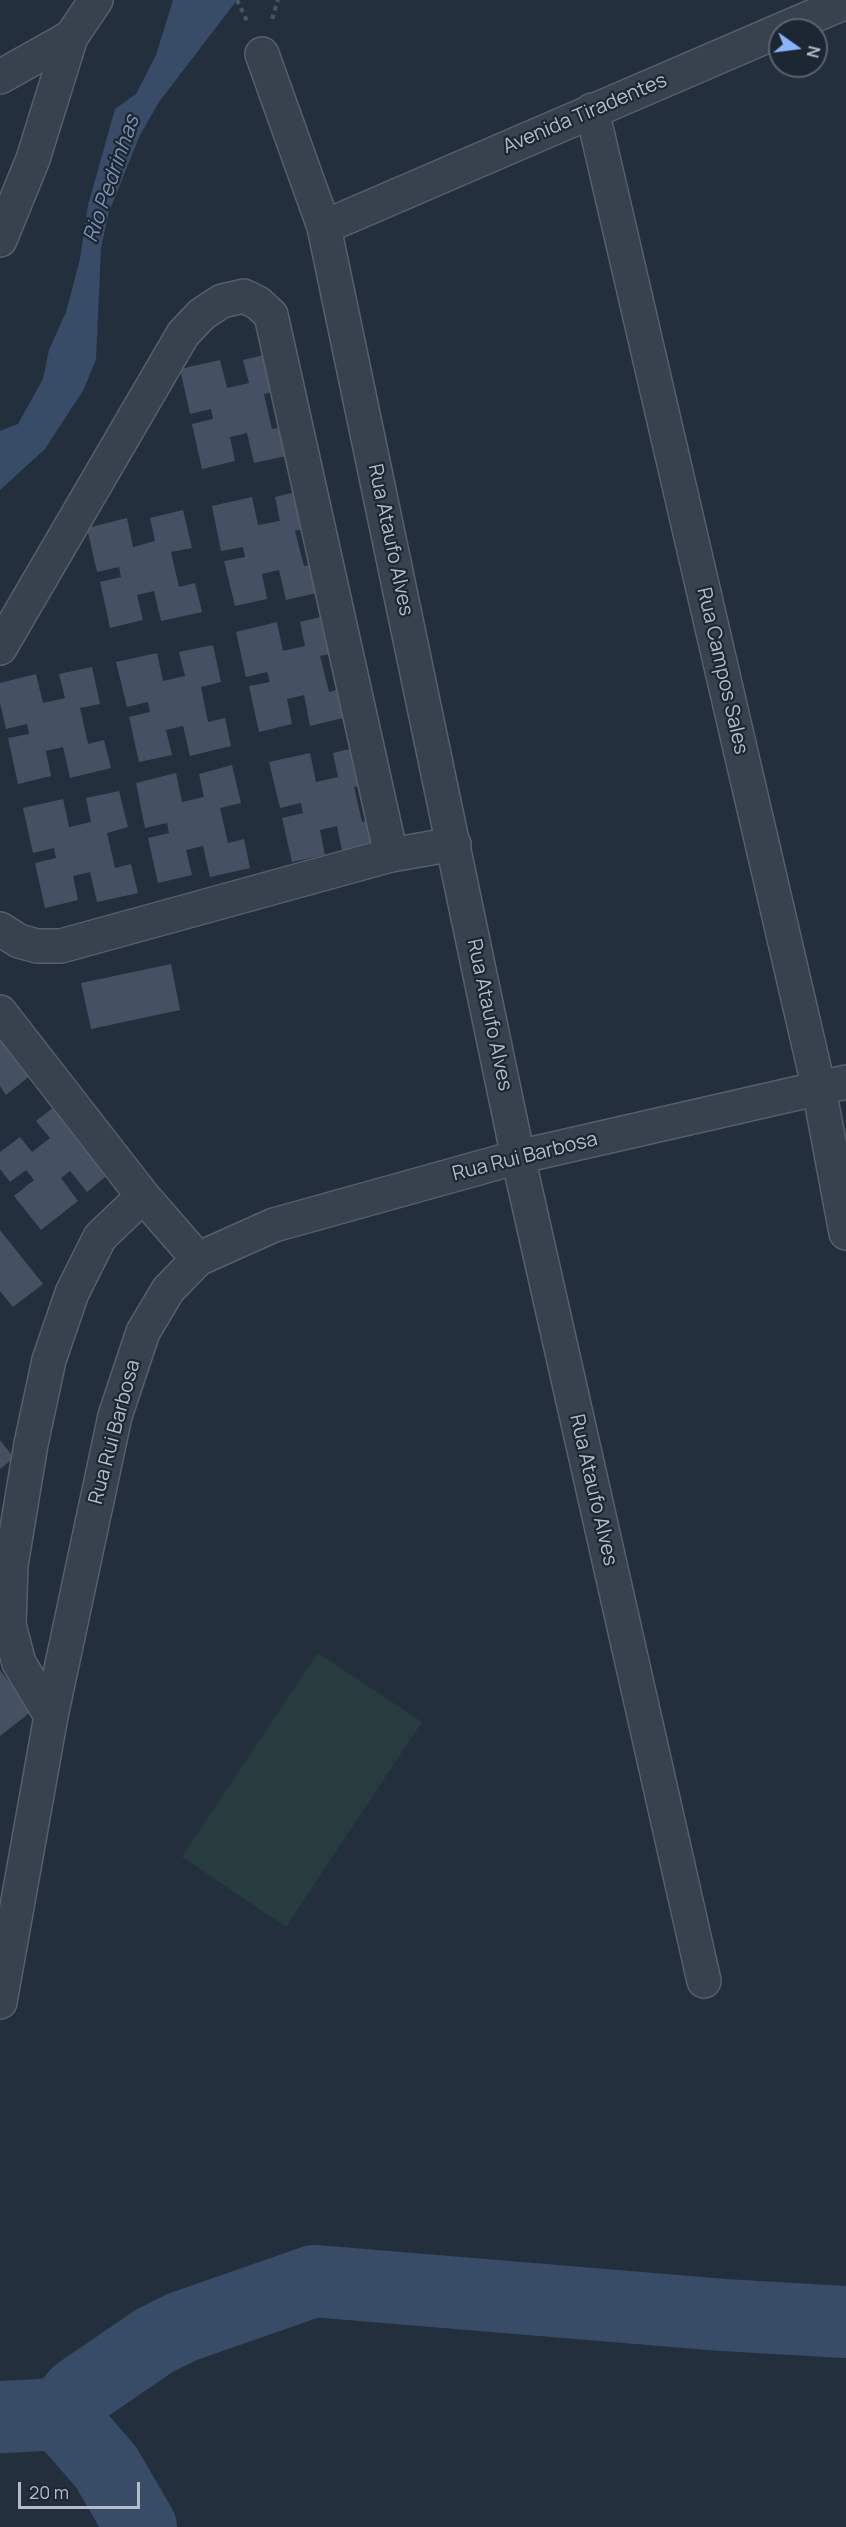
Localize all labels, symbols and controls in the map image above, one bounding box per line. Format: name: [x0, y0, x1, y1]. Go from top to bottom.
north arrow: [768, 18, 828, 78]
text: N: [801, 44, 826, 60]
street label: Avenida Tiradentes: [499, 69, 671, 159]
water label: Rio Pedrinhas: [79, 112, 145, 246]
street label: Rua Ataufo Alves: [362, 462, 418, 618]
street label: Rua Campos Sales: [691, 585, 753, 757]
street label: Rua Ataufo Alves: [461, 937, 517, 1093]
street label: Rua Rui Barbosa: [450, 1127, 600, 1187]
street label: Rua Rui Barbosa: [84, 1357, 146, 1507]
street label: Rua Ataufo Alves: [564, 1412, 622, 1568]
scale bar: [21, 2470, 142, 2508]
text: 20 m: [29, 2480, 69, 2504]

